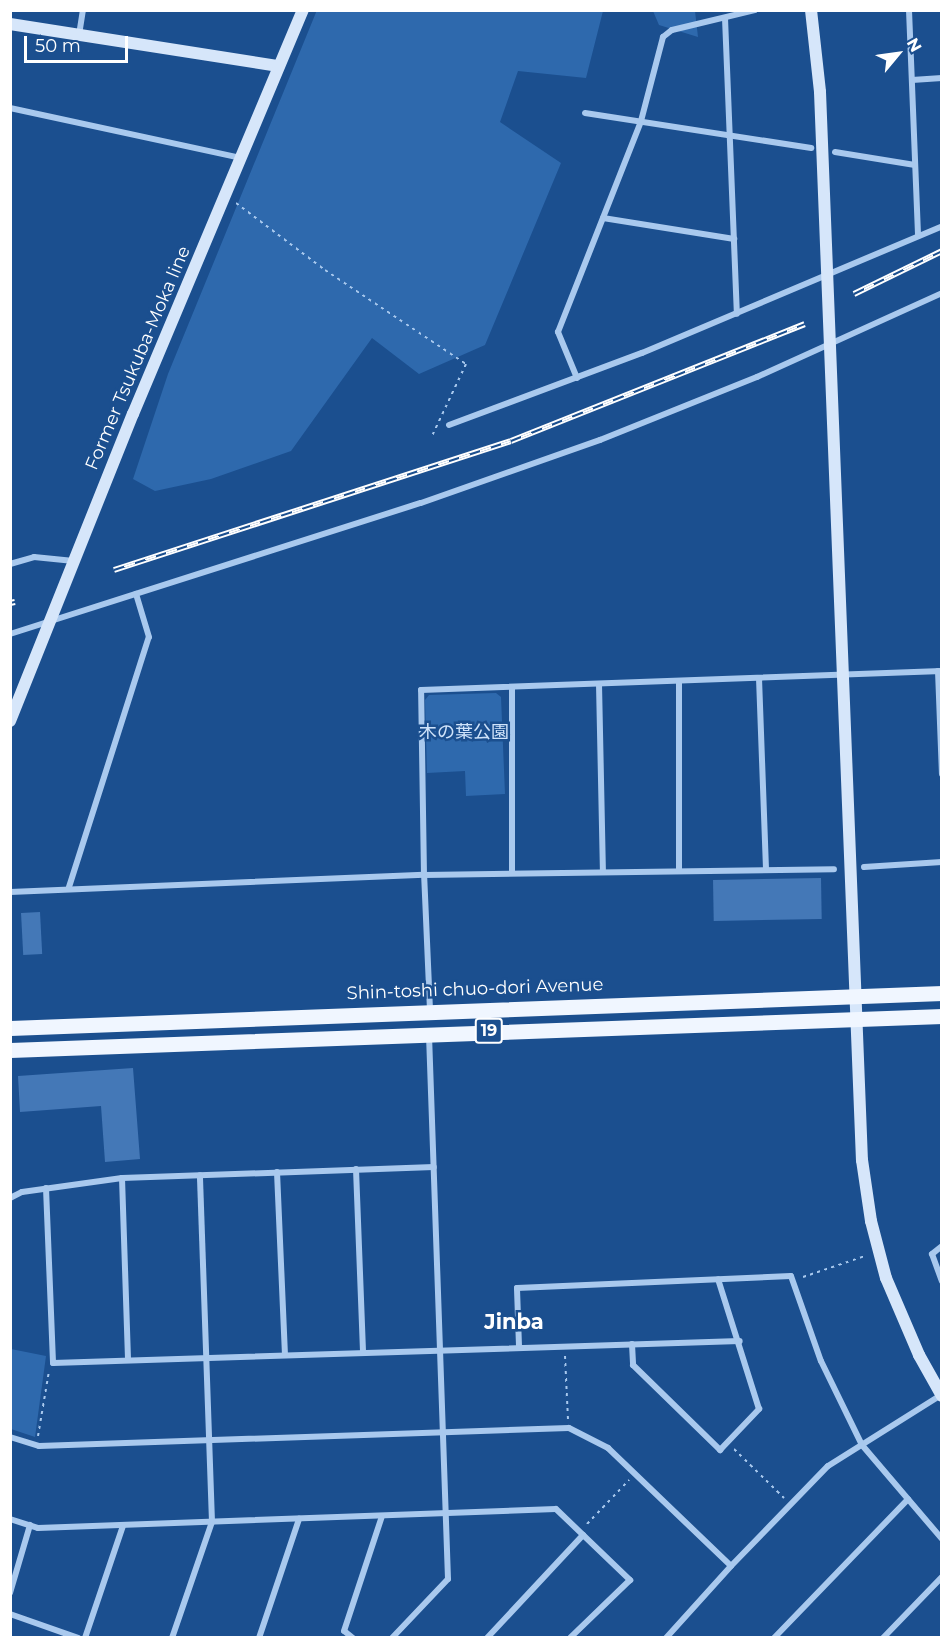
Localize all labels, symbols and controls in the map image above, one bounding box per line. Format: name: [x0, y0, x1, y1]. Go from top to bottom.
scale bar: [27, 24, 130, 62]
north arrow: [868, 24, 928, 84]
text: 50 m: [35, 35, 81, 57]
text: N: [903, 35, 926, 55]
street label: Former Tsukuba-Moka line: [81, 243, 195, 473]
park label: 木の葉公園: [419, 721, 509, 743]
street label: Shin-toshi chuo-dori Avenue: [346, 974, 604, 1004]
road number: 19: [474, 1018, 504, 1044]
district label: Jinba: [484, 1309, 544, 1335]

